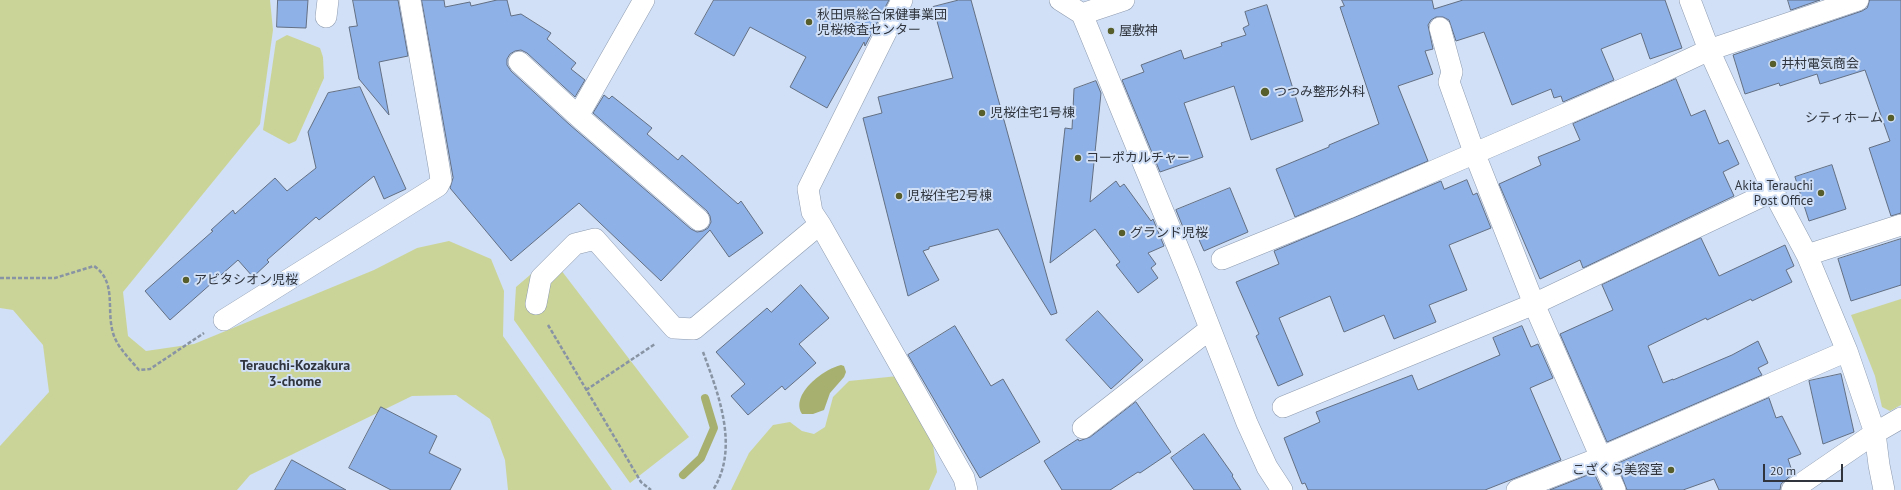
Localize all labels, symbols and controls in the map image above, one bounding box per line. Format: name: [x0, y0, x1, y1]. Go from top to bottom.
place label: 秋田県総合保健事業団 児桜検査センター: [817, 7, 947, 38]
marker: 秋田県総合保健事業団 児桜検査センター: [804, 17, 814, 27]
place label: 屋敷神: [1119, 23, 1158, 39]
marker: 屋敷神: [1106, 26, 1116, 36]
place label: 井村電気商会: [1781, 56, 1859, 72]
marker: 井村電気商会: [1768, 59, 1778, 69]
place label: つつみ整形外科: [1274, 84, 1365, 100]
marker: つつみ整形外科: [1259, 86, 1271, 98]
place label: 児桜住宅1号棟: [990, 105, 1075, 121]
marker: 児桜住宅1号棟: [977, 108, 987, 118]
place label: シティホーム: [1805, 110, 1883, 126]
marker: シティホーム: [1886, 113, 1896, 123]
place label: コーポカルチャー: [1086, 150, 1190, 166]
marker: コーポカルチャー: [1073, 153, 1083, 163]
place label: Akita Terauchi Post Office: [1735, 178, 1813, 209]
place label: 児桜住宅2号棟: [907, 188, 992, 204]
marker: Akita Terauchi Post Office: [1816, 188, 1826, 198]
marker: 児桜住宅2号棟: [894, 191, 904, 201]
place label: グランド児桜: [1130, 225, 1208, 241]
marker: グランド児桜: [1117, 228, 1127, 238]
place label: アビタシオン児桜: [194, 272, 298, 288]
marker: アビタシオン児桜: [181, 275, 191, 285]
district label: Terauchi-Kozakura 3-chome: [240, 358, 350, 390]
scale bar: [1765, 456, 1845, 482]
place label: こざくら美容室: [1572, 462, 1663, 478]
text: 20 m: [1770, 463, 1796, 478]
marker: こざくら美容室: [1666, 465, 1676, 475]

